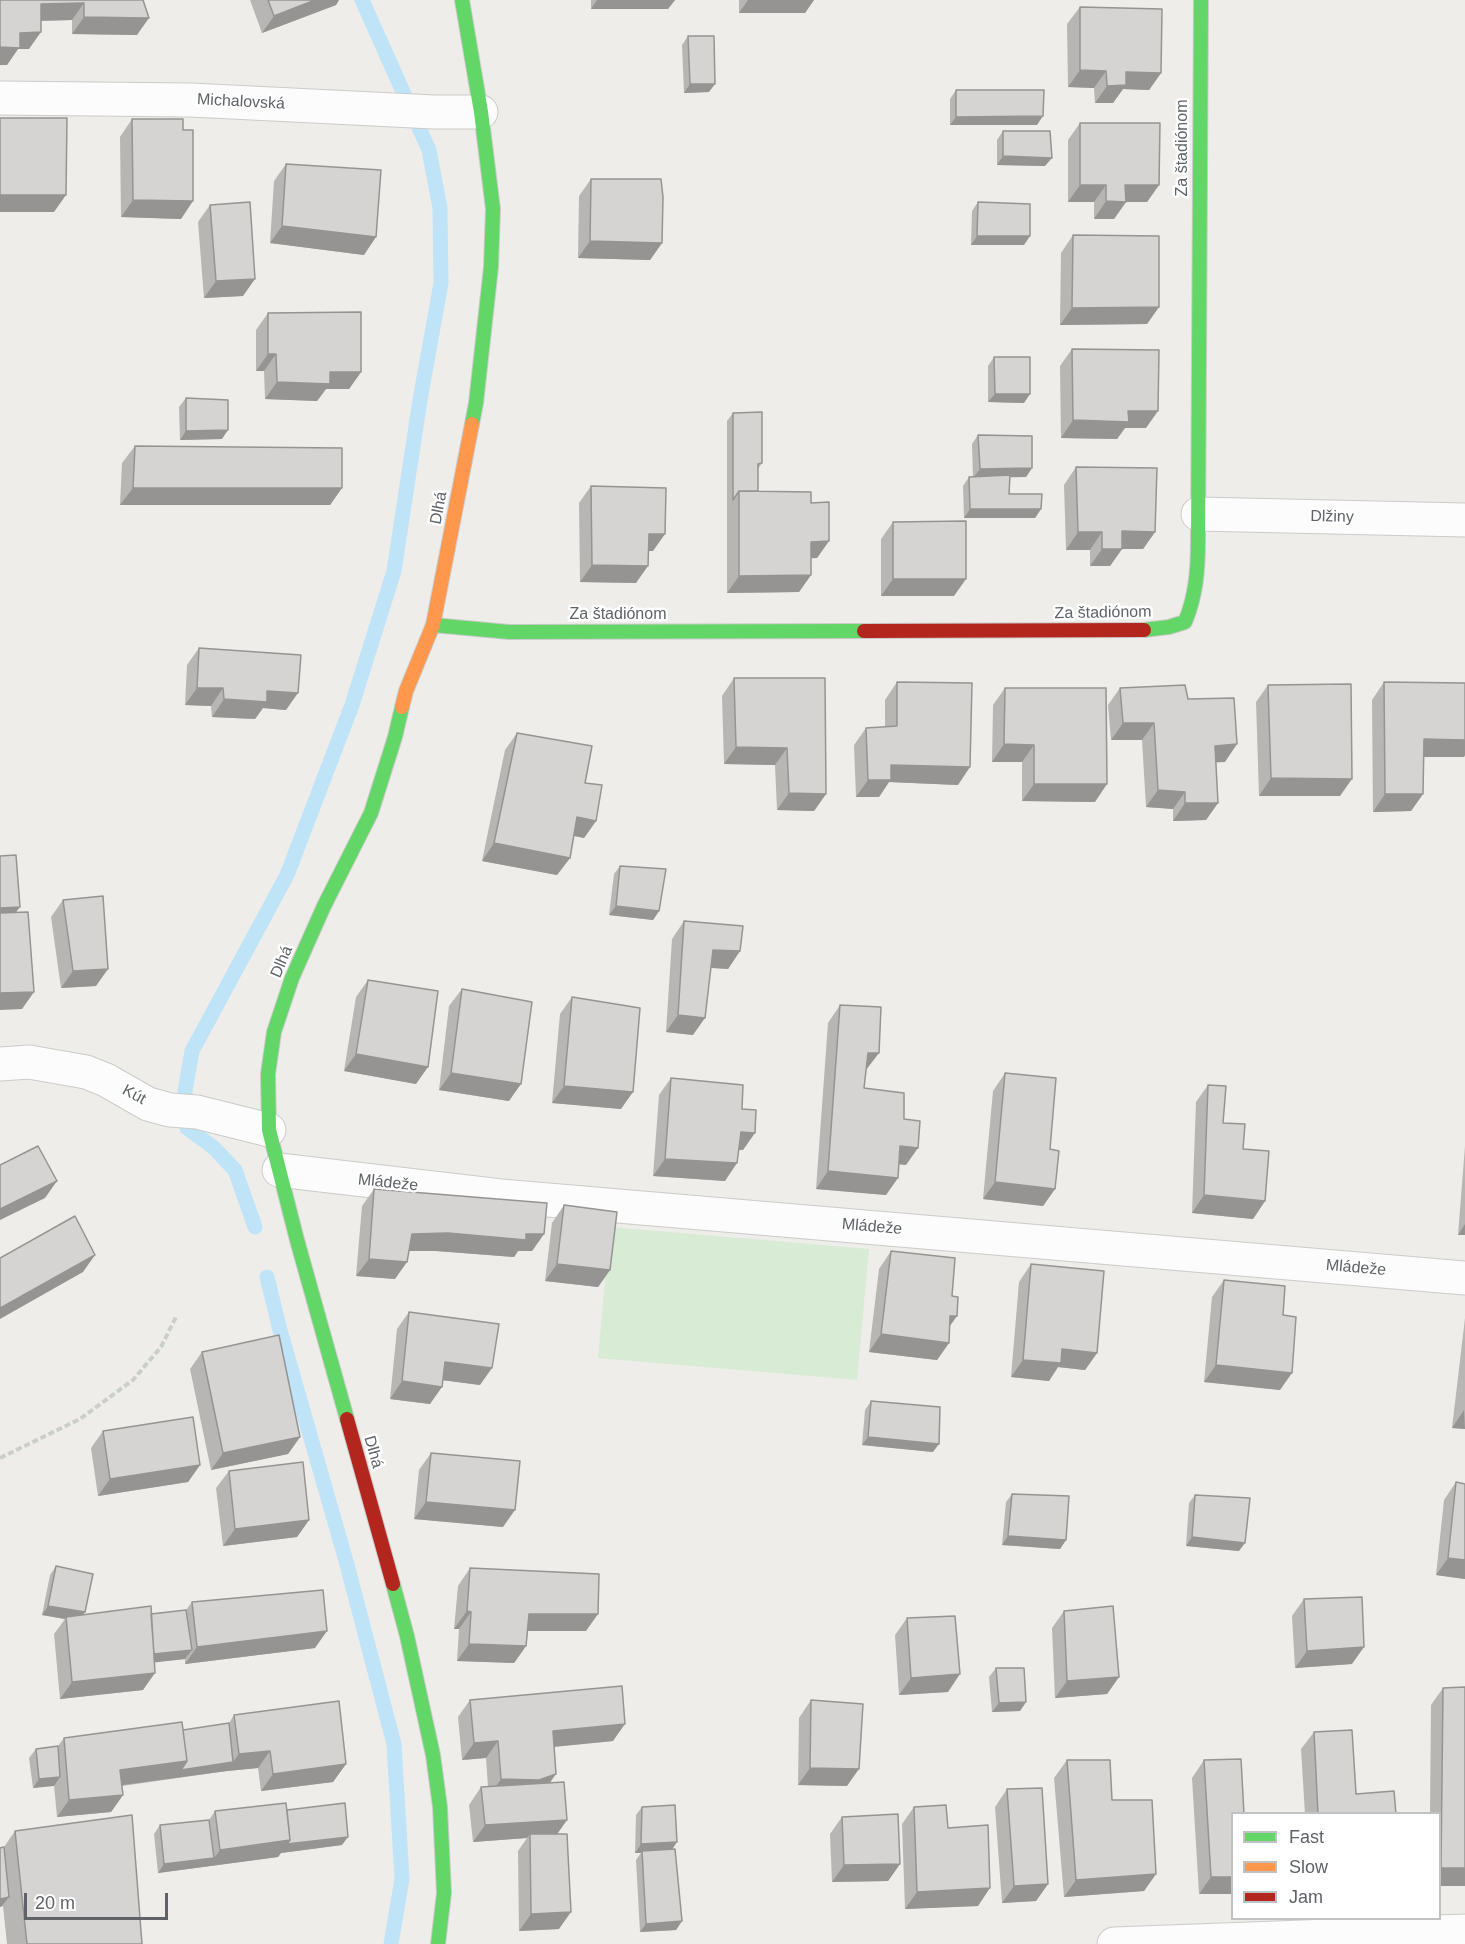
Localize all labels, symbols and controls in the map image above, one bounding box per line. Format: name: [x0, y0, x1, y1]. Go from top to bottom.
street label: Michalovská: [197, 90, 285, 114]
street label: Za štadiónom: [1173, 100, 1193, 196]
street label: Dlhá: [426, 490, 452, 526]
street label: Dlžiny: [1310, 507, 1354, 527]
street label: Za štadiónom: [1054, 603, 1152, 623]
street label: Za štadiónom: [570, 605, 666, 625]
street label: Dlhá: [267, 943, 297, 981]
street label: Kút: [119, 1081, 149, 1109]
street label: Mládeže: [357, 1170, 419, 1196]
street label: Mládeže: [841, 1215, 903, 1239]
street label: Mládeže: [1325, 1256, 1387, 1280]
street label: Dlhá: [359, 1434, 387, 1470]
legend: [1231, 1812, 1441, 1920]
text: Fast: [1289, 1827, 1324, 1847]
text: Slow: [1289, 1857, 1328, 1877]
scale bar: [27, 1881, 171, 1919]
text: Jam: [1289, 1887, 1323, 1907]
text: 20 m: [35, 1893, 75, 1913]

